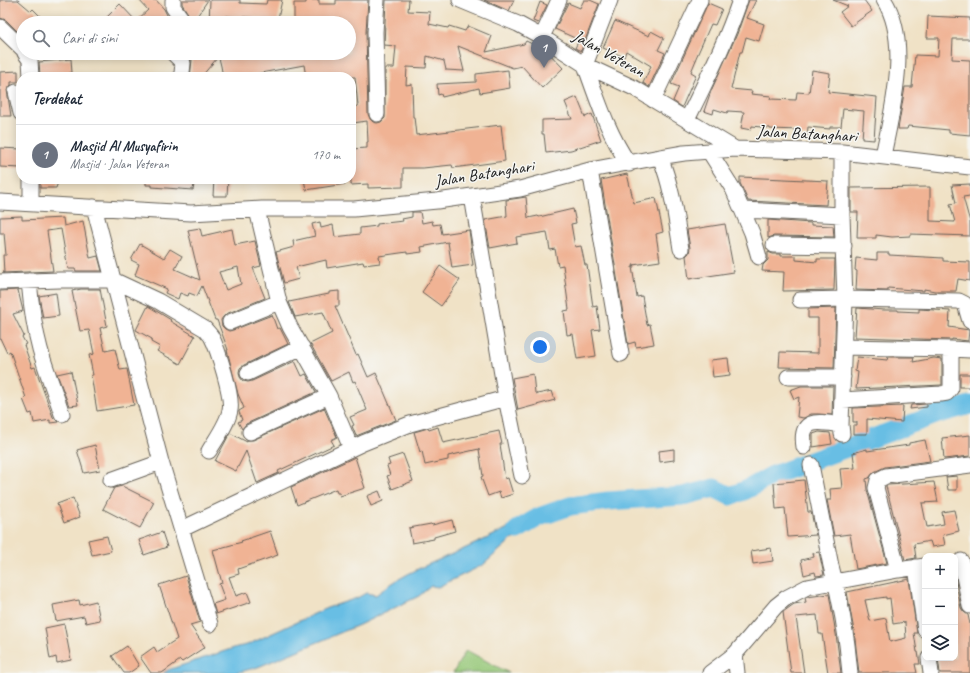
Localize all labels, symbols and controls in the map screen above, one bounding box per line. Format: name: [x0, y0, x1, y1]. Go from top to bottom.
search box: [16, 16, 356, 60]
street label: Jalan Veteran: [568, 25, 649, 82]
icon: search: [30, 27, 52, 49]
text: Cari di sini: [62, 29, 117, 48]
pin: 1: [531, 35, 557, 68]
text: Terdekat: [32, 88, 82, 109]
street label: Jalan Batanghari: [755, 120, 860, 147]
text: Masjid Al Musyafirin: [70, 137, 178, 156]
text: 1: [42, 147, 48, 163]
text: 170 m: [312, 147, 340, 163]
street label: Jalan Batanghari: [432, 155, 538, 192]
text: Masjid · Jalan Veteran: [70, 156, 169, 172]
your location: [530, 337, 550, 357]
map controls: [922, 553, 958, 661]
button: +: [922, 553, 958, 589]
button: −: [922, 589, 958, 625]
button: layers: [922, 625, 958, 661]

